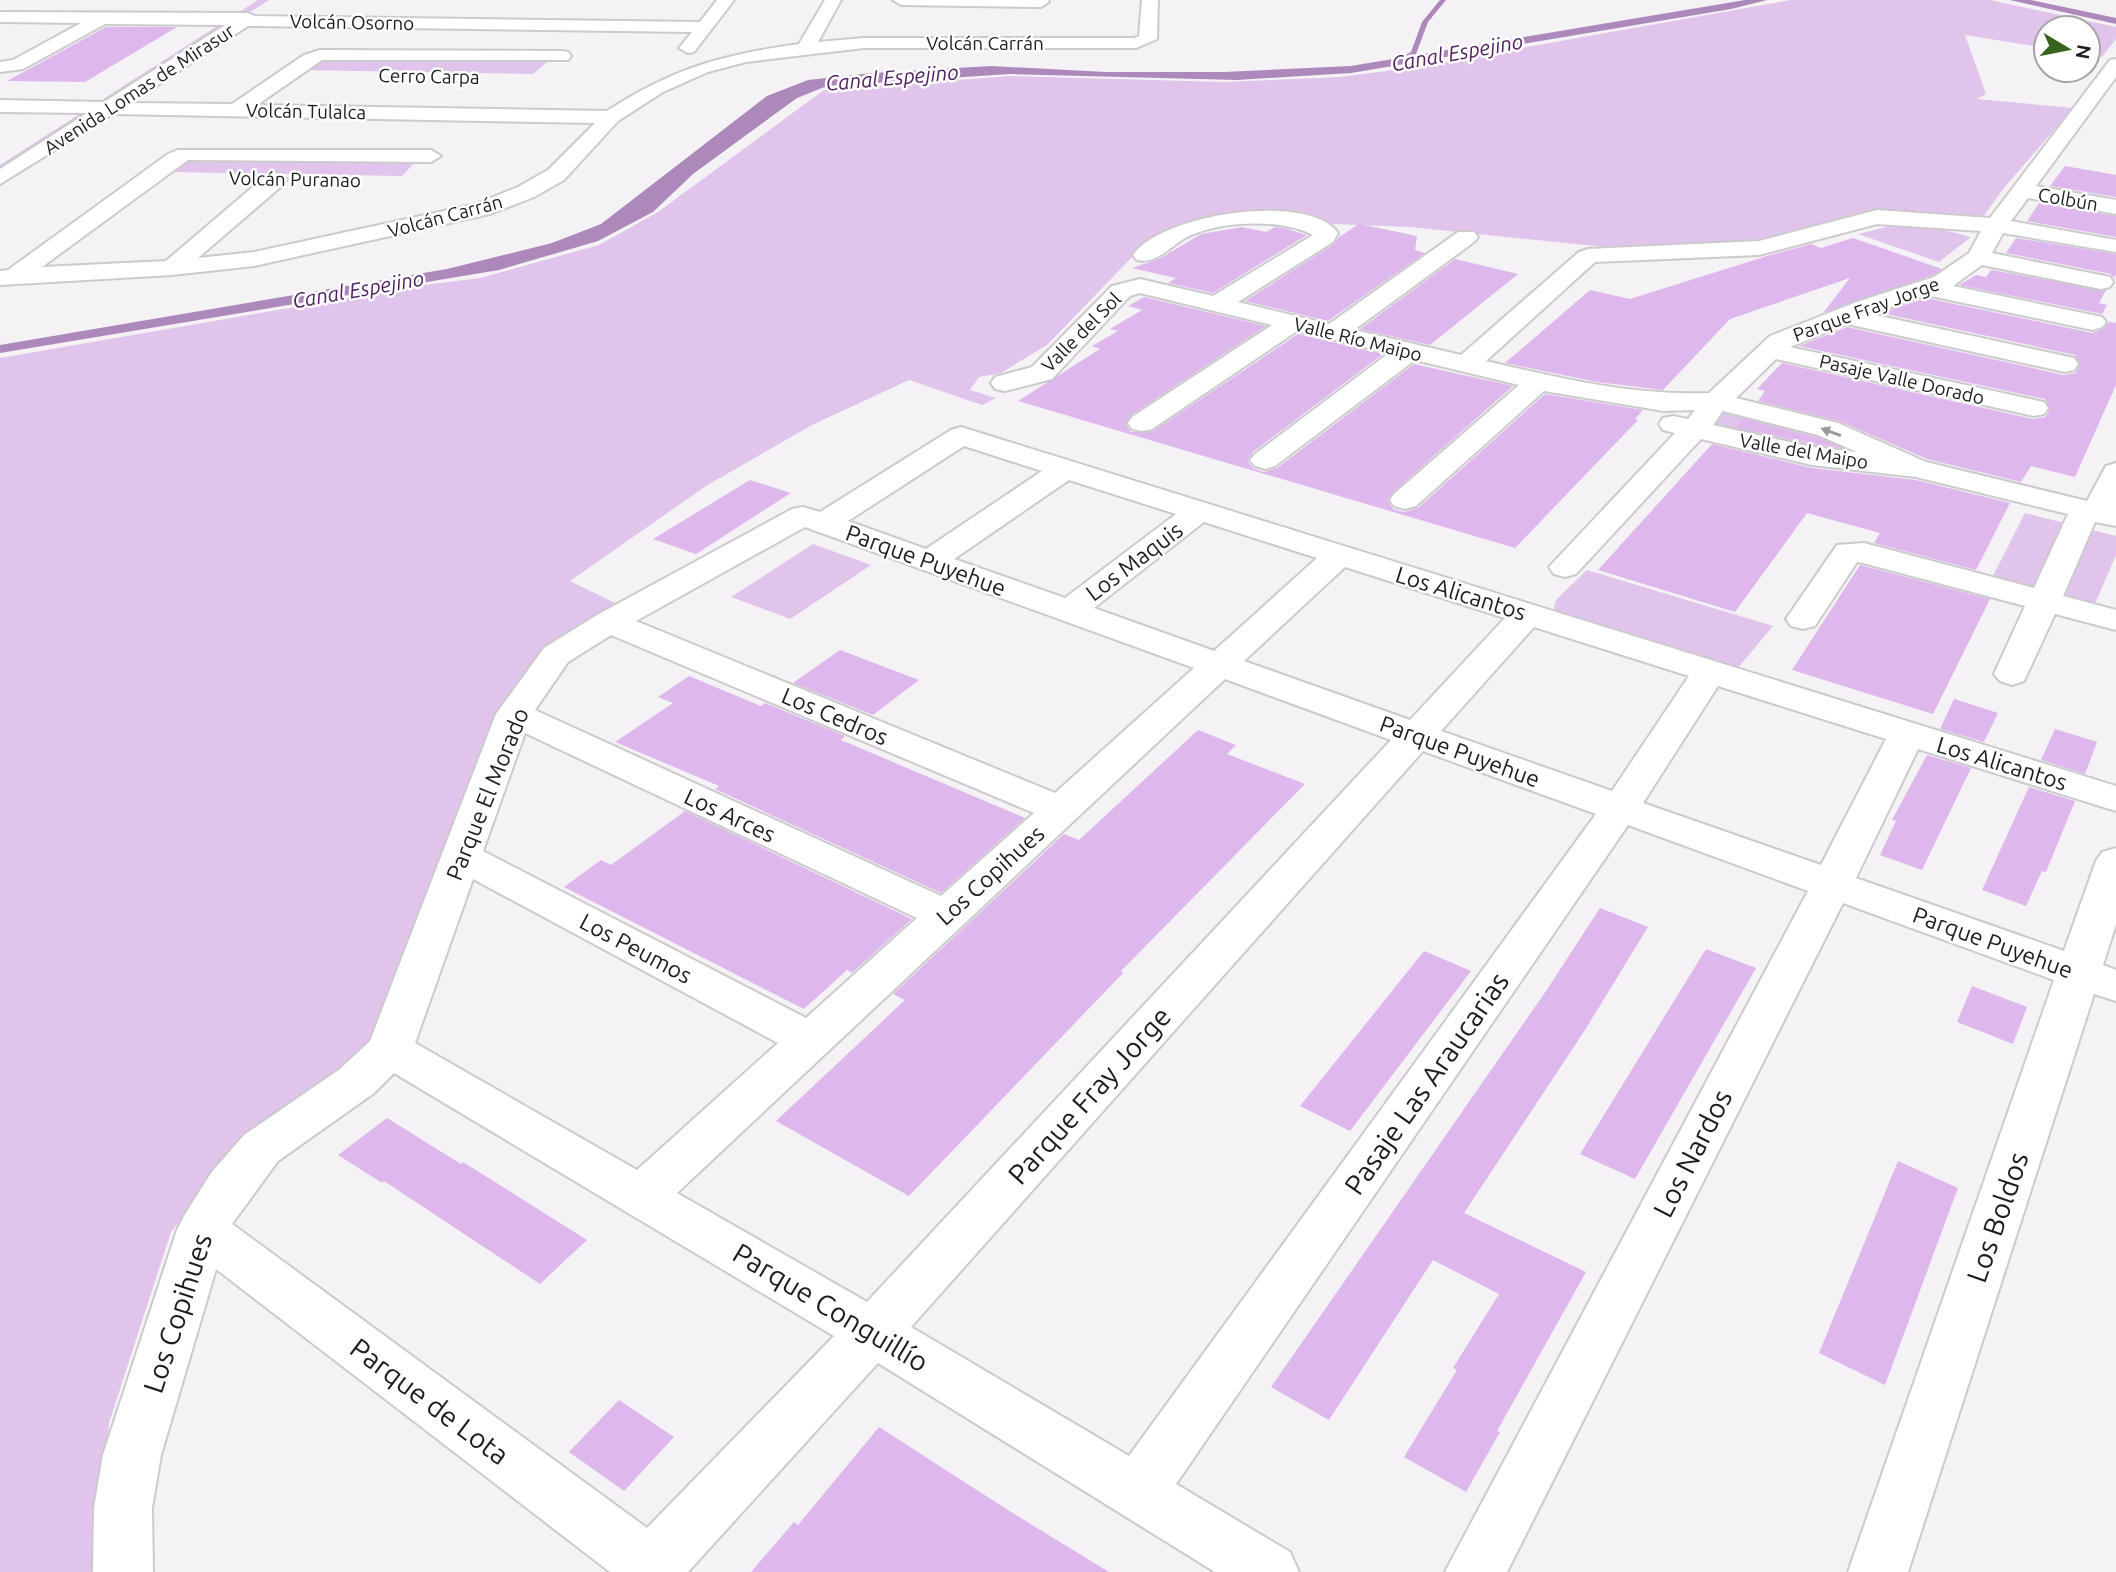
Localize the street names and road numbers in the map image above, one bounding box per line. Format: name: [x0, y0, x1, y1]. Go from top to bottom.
street label: Volcán Osorno: [290, 10, 414, 34]
street label: Avenida Lomas de Mirasur: [40, 19, 238, 159]
street label: Volcán Carrán: [926, 32, 1044, 54]
street label: Cerro Carpa: [378, 64, 480, 88]
street label: Volcán Tulalca: [246, 99, 366, 123]
street label: Volcán Puranao: [229, 167, 361, 191]
street label: Colbún: [2036, 183, 2100, 215]
street label: Volcán Carrán: [385, 190, 505, 242]
street label: Parque Fray Jorge: [1790, 272, 1942, 346]
street label: Valle del Sol: [1037, 288, 1125, 376]
street label: Valle Río Maipo: [1292, 312, 1424, 366]
street label: Pasaje Valle Dorado: [1817, 349, 1987, 409]
street label: Valle del Maipo: [1738, 429, 1870, 473]
street label: Los Maquis: [1081, 517, 1187, 605]
street label: Parque Puyehue: [843, 519, 1009, 601]
street label: Los Alicantos: [1393, 561, 1529, 625]
street label: Los Cedros: [778, 682, 892, 750]
street label: Parque El Morado: [441, 704, 533, 884]
street label: Parque Puyehue: [1377, 710, 1543, 792]
street label: Los Alicantos: [1934, 731, 2070, 795]
street label: Los Arces: [681, 783, 779, 847]
street label: Los Copihues: [931, 820, 1049, 930]
street label: Parque Puyehue: [1910, 901, 2076, 983]
street label: Los Peumos: [576, 908, 696, 988]
street label: Pasaje Las Araucarias: [1338, 966, 1514, 1200]
street label: Parque Fray Jorge: [1001, 1000, 1177, 1190]
street label: Los Nardos: [1647, 1084, 1737, 1222]
street label: Los Boldos: [1960, 1148, 2034, 1286]
street label: Los Copihues: [137, 1230, 217, 1396]
street label: Parque Conguillío: [728, 1237, 934, 1377]
street label: Parque de Lota: [345, 1331, 515, 1471]

